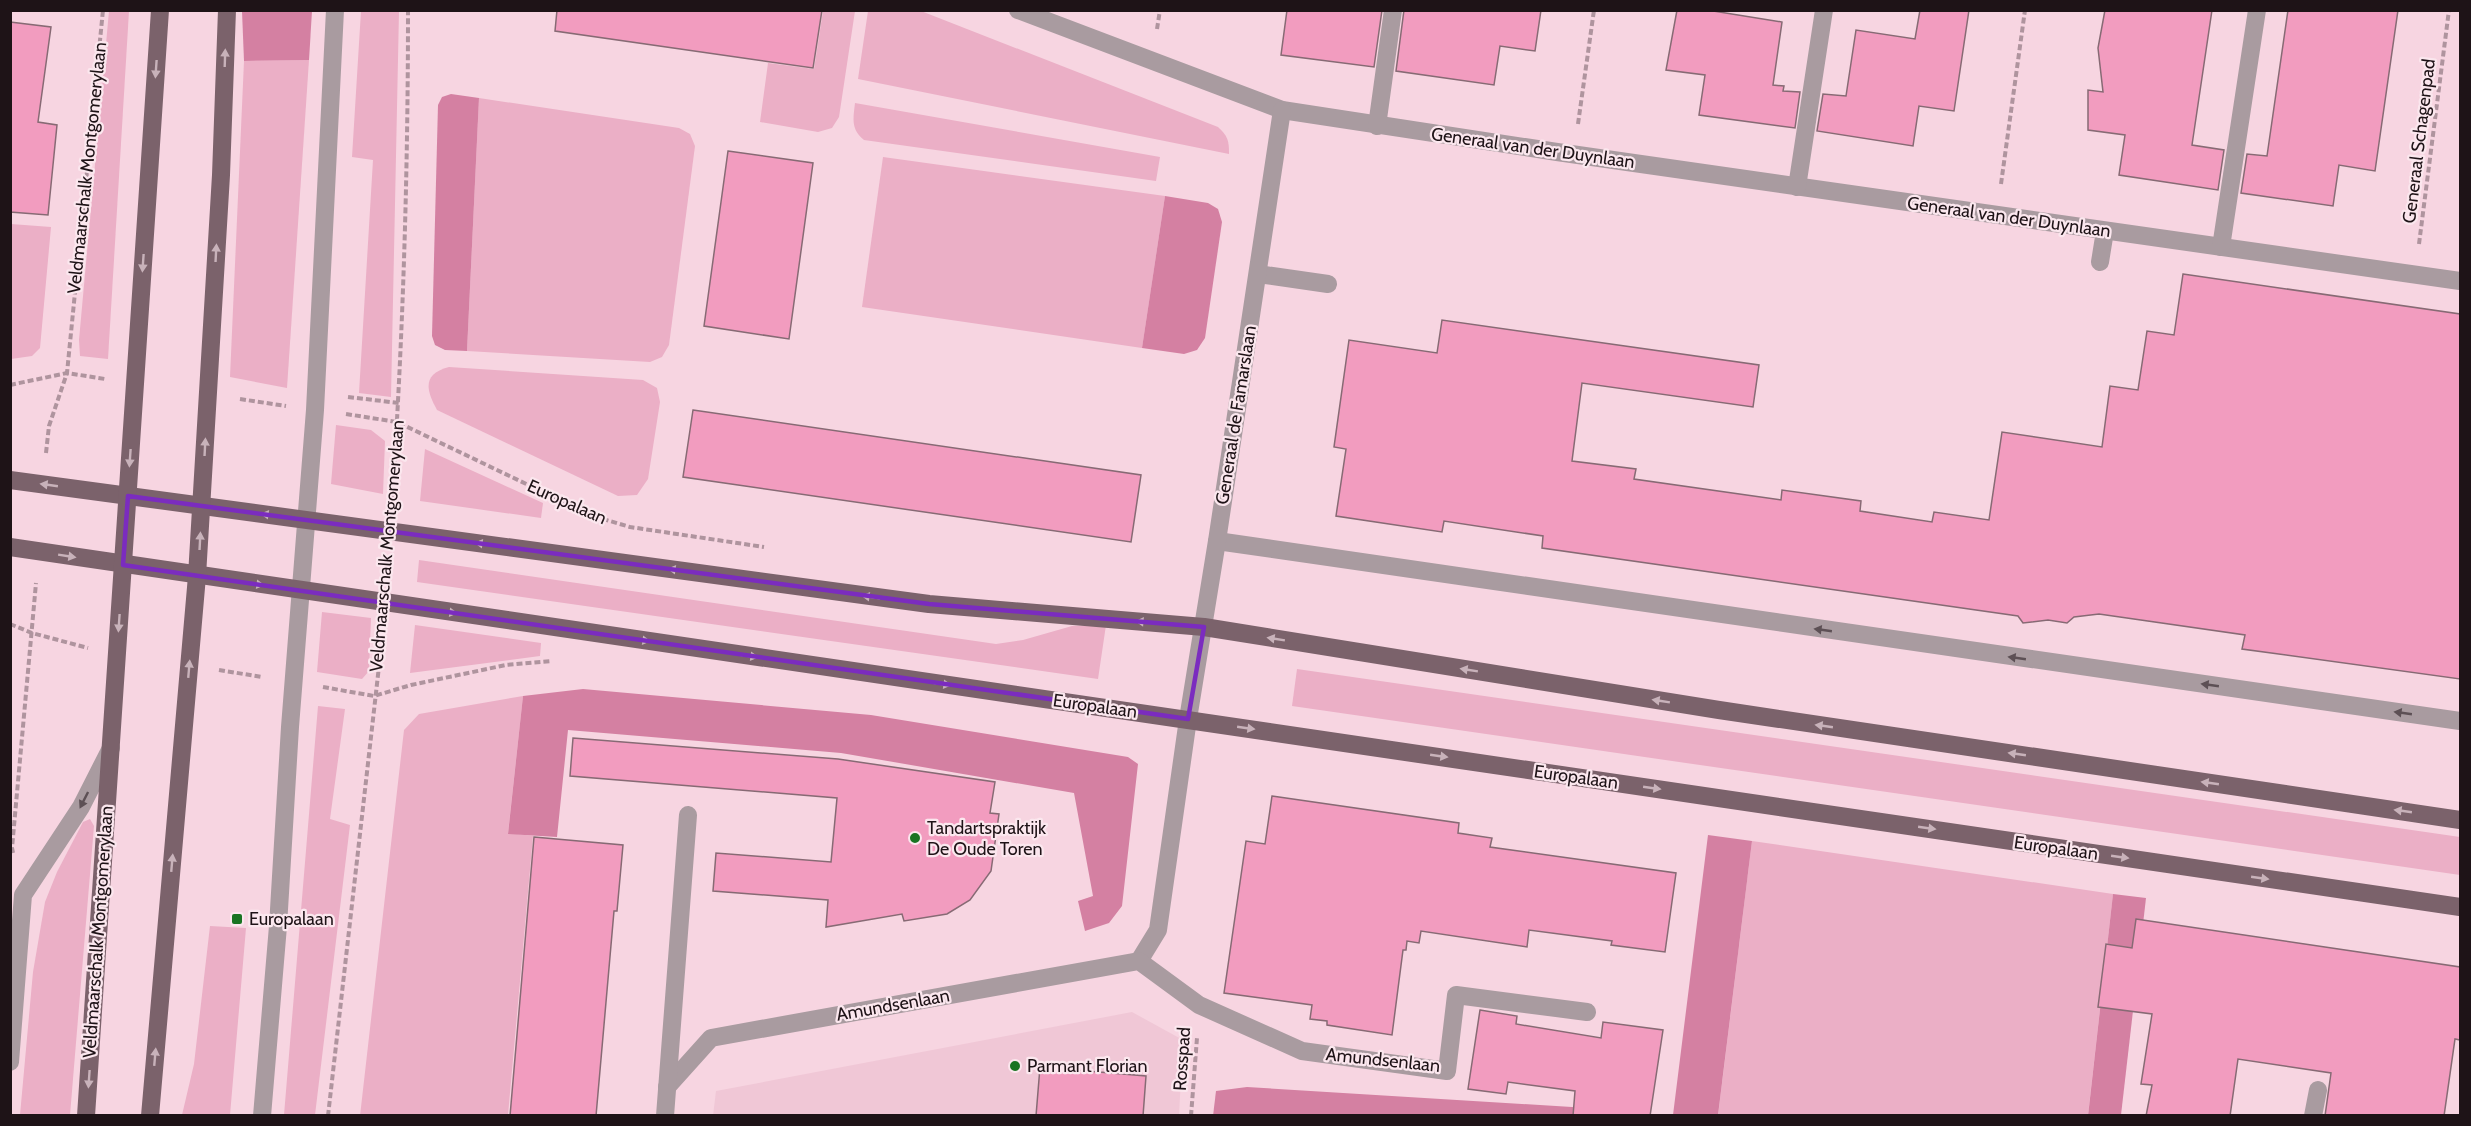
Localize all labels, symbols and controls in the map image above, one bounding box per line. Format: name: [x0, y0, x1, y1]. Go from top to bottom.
street label: Veldmaarschalk Montgomerylaan: [63, 41, 111, 295]
one-way arrow: [220, 48, 230, 67]
street label: Generaal Schagenpad: [2398, 57, 2440, 225]
one-way arrow: [151, 59, 161, 78]
street label: Generaal van der Duynlaan: [1430, 123, 1636, 173]
street label: Generaal van der Duynlaan: [1906, 192, 2112, 242]
one-way arrow: [211, 243, 221, 262]
one-way arrow: [138, 254, 148, 273]
street label: Generaal de Famarslaan: [1211, 324, 1261, 506]
street label: Veldmaarschalk Montgomerylaan: [365, 419, 409, 673]
one-way arrow: [200, 438, 209, 457]
one-way arrow: [125, 449, 135, 468]
street label: Europalaan: [524, 475, 610, 529]
one-way arrow: [39, 481, 58, 490]
one-way arrow: [260, 511, 279, 520]
one-way arrow: [195, 531, 204, 550]
one-way arrow: [475, 540, 494, 549]
one-way arrow: [57, 552, 76, 561]
one-way arrow: [668, 566, 687, 575]
one-way arrow: [246, 580, 265, 589]
one-way arrow: [861, 592, 880, 601]
one-way arrow: [439, 608, 458, 617]
one-way arrow: [114, 614, 124, 633]
one-way arrow: [1136, 617, 1155, 627]
one-way arrow: [1814, 625, 1833, 634]
one-way arrow: [1267, 634, 1286, 643]
one-way arrow: [632, 636, 651, 645]
one-way arrow: [739, 651, 758, 660]
one-way arrow: [2007, 653, 2026, 662]
one-way arrow: [184, 659, 194, 678]
one-way arrow: [1459, 665, 1478, 674]
one-way arrow: [932, 679, 951, 688]
one-way arrow: [2200, 681, 2219, 690]
street label: Europalaan: [1052, 689, 1138, 723]
one-way arrow: [1652, 696, 1671, 705]
one-way arrow: [2393, 708, 2412, 717]
one-way arrow: [1814, 721, 1833, 730]
one-way arrow: [1236, 723, 1255, 732]
one-way arrow: [2007, 750, 2026, 759]
one-way arrow: [1429, 752, 1448, 761]
street label: Europalaan: [1533, 760, 1619, 794]
one-way arrow: [2200, 778, 2219, 787]
one-way arrow: [1643, 783, 1662, 792]
one-way arrow: [80, 791, 90, 809]
street label: Veldmaarschalk Montgomerylaan: [78, 805, 118, 1059]
one-way arrow: [2393, 807, 2412, 816]
place label: Tandartspraktijk De Oude Toren: [927, 817, 1047, 860]
one-way arrow: [1917, 824, 1936, 833]
marker: Tandartspraktijk De Oude Toren: [908, 831, 922, 845]
street label: Europalaan: [2013, 831, 2099, 865]
one-way arrow: [167, 853, 177, 872]
one-way arrow: [2110, 853, 2129, 862]
one-way arrow: [2250, 873, 2269, 882]
place label: Europalaan: [249, 908, 334, 930]
marker: Europalaan: [230, 912, 244, 926]
street label: Amundsenlaan: [835, 984, 951, 1026]
street label: Rosspad: [1169, 1026, 1195, 1092]
street label: Amundsenlaan: [1325, 1043, 1441, 1077]
one-way arrow: [150, 1048, 160, 1067]
place label: Parmant Florian: [1027, 1055, 1148, 1077]
marker: Parmant Florian: [1008, 1059, 1022, 1073]
one-way arrow: [84, 1069, 93, 1088]

